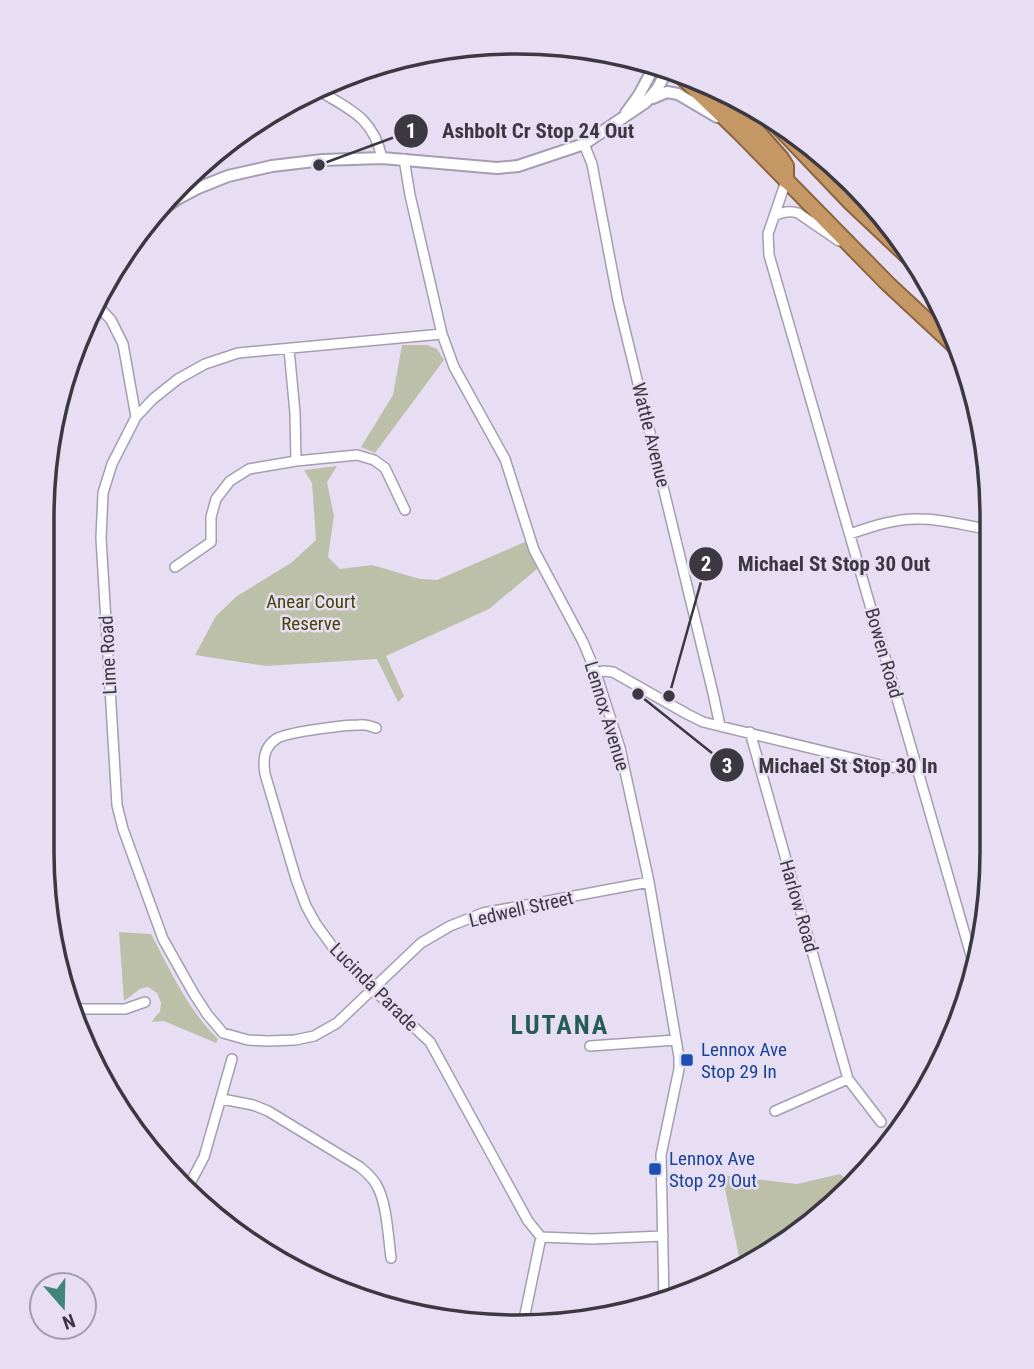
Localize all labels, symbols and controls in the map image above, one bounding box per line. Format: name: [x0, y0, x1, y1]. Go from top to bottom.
callout: Ashbolt Cr Stop 24 Out: [393, 110, 648, 152]
text: 1: [406, 119, 416, 143]
text: Ashbolt Cr Stop 24 Out: [442, 119, 634, 143]
street label: Wattle Avenue: [627, 380, 675, 490]
callout: Michael St Stop 30 Out: [689, 543, 944, 585]
text: 2: [701, 552, 711, 576]
text: Michael St Stop 30 Out: [738, 552, 930, 576]
park label: Anear Court Reserve: [266, 590, 356, 635]
street label: Bowen Road: [860, 605, 908, 701]
street label: Lime Road: [94, 615, 122, 695]
street label: Lennox Avenue: [579, 659, 635, 774]
callout: Michael St Stop 30 In: [710, 744, 952, 786]
text: 3: [722, 754, 732, 778]
text: Michael St Stop 30 In: [758, 754, 938, 778]
street label: Harlow Road: [775, 857, 823, 955]
street label: Ledwell Street: [467, 886, 575, 932]
street label: Lucinda Parade: [325, 938, 423, 1036]
district label: LUTANA: [511, 1010, 609, 1040]
place label: Lennox Ave Stop 29 In: [701, 1038, 787, 1083]
marker: Lennox Ave Stop 29 In: [679, 1052, 695, 1068]
place label: Lennox Ave Stop 29 Out: [669, 1147, 757, 1192]
marker: Lennox Ave Stop 29 Out: [647, 1161, 663, 1177]
north arrow: [28, 1271, 98, 1341]
text: N: [59, 1309, 78, 1334]

